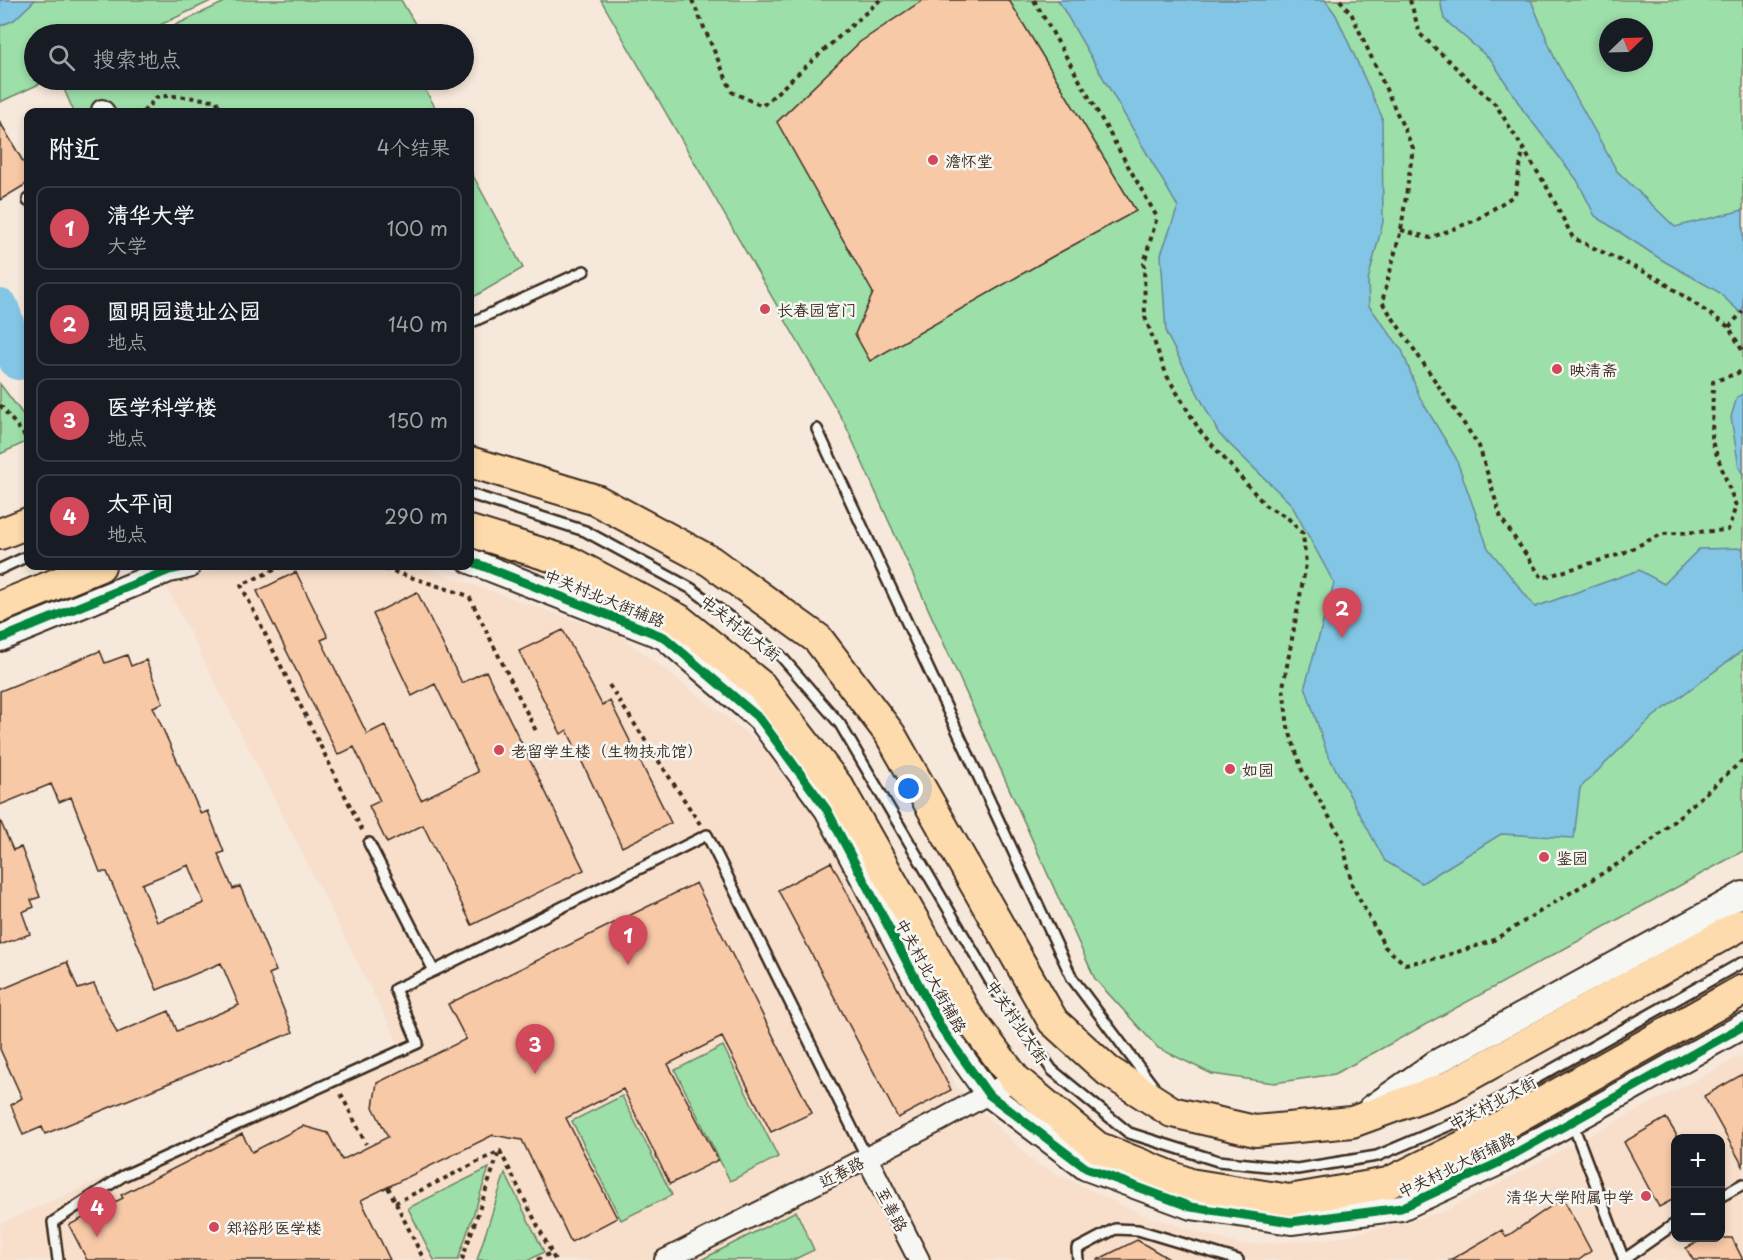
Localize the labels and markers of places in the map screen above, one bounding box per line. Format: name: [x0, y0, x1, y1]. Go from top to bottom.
place label: 澹怀堂: [945, 148, 993, 172]
marker: 澹怀堂: [926, 153, 940, 167]
place label: 长春园宫门: [777, 297, 857, 321]
marker: 长春园宫门: [758, 302, 772, 316]
place label: 映清斋: [1569, 357, 1617, 381]
marker: 映清斋: [1550, 362, 1564, 376]
pin: 2: [1322, 588, 1362, 638]
place label: 老留学生楼（生物技术馆）: [511, 738, 703, 762]
marker: 老留学生楼（生物技术馆）: [492, 743, 506, 757]
place label: 如园: [1242, 757, 1274, 781]
marker: 如园: [1223, 762, 1237, 776]
place label: 鉴园: [1556, 845, 1588, 869]
marker: 鉴园: [1537, 850, 1551, 864]
pin: 1: [608, 916, 648, 965]
pin: 3: [516, 1024, 554, 1074]
place label: 清华大学附属中学: [1506, 1184, 1634, 1208]
pin: 4: [78, 1188, 116, 1237]
marker: 清华大学附属中学: [1639, 1189, 1653, 1203]
place label: 郑裕彤医学楼: [226, 1215, 322, 1239]
marker: 郑裕彤医学楼: [207, 1220, 221, 1234]

